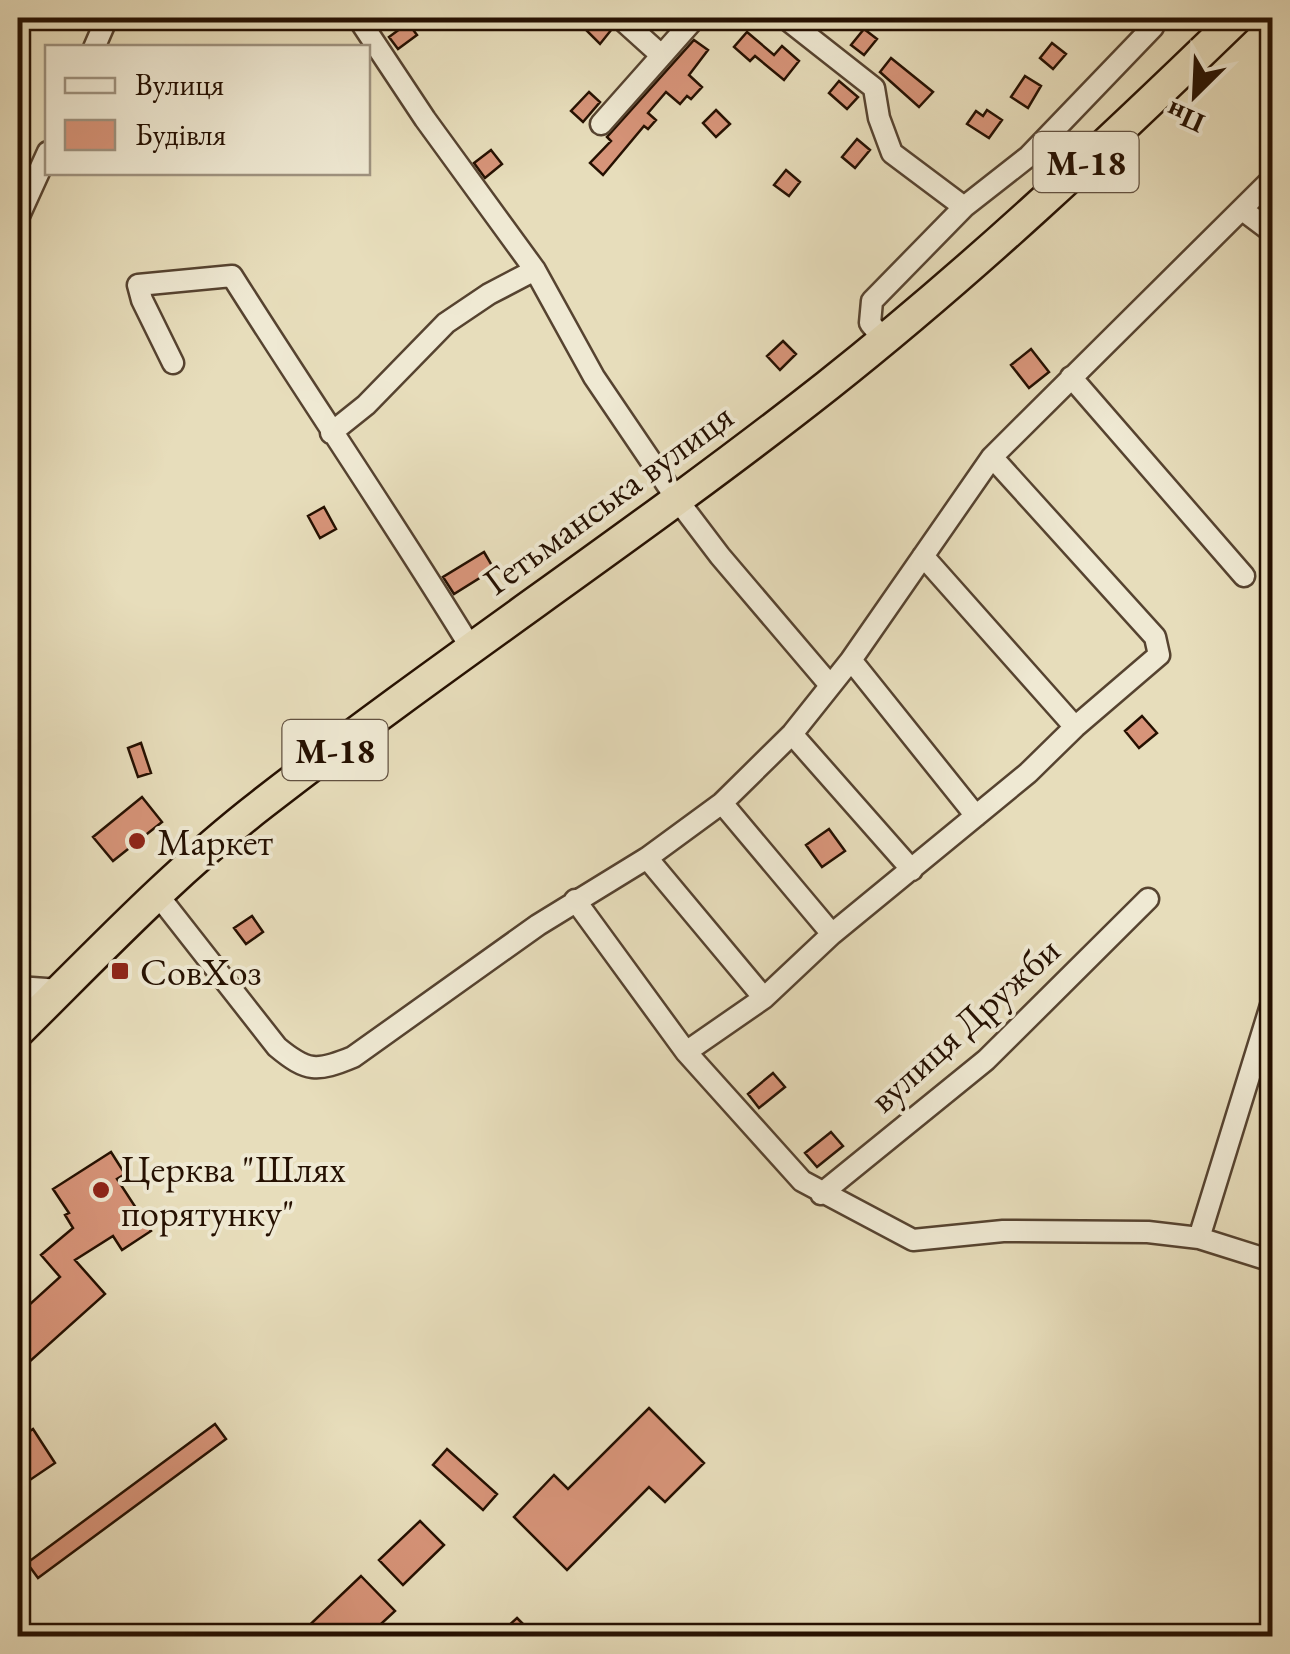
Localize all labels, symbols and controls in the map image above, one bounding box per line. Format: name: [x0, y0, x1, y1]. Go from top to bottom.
legend: [45, 45, 370, 175]
north arrow: [1145, 45, 1245, 145]
text: Вулиця: [135, 65, 224, 104]
text: Пн: [1160, 94, 1210, 142]
text: Будівля: [135, 115, 226, 154]
road number: М-18: [1034, 132, 1138, 192]
street label: Гетьманська вулиця: [474, 391, 742, 605]
road number: М-18: [282, 720, 388, 780]
place label: Маркет: [157, 817, 274, 866]
marker: Маркет: [126, 830, 148, 852]
street label: вулиця Дружби: [858, 925, 1070, 1123]
place label: СовХоз: [140, 947, 262, 996]
marker: СовХоз: [109, 960, 131, 982]
place label: Церква "Шлях порятунку": [121, 1144, 346, 1237]
marker: Церква "Шлях порятунку": [90, 1179, 112, 1201]

